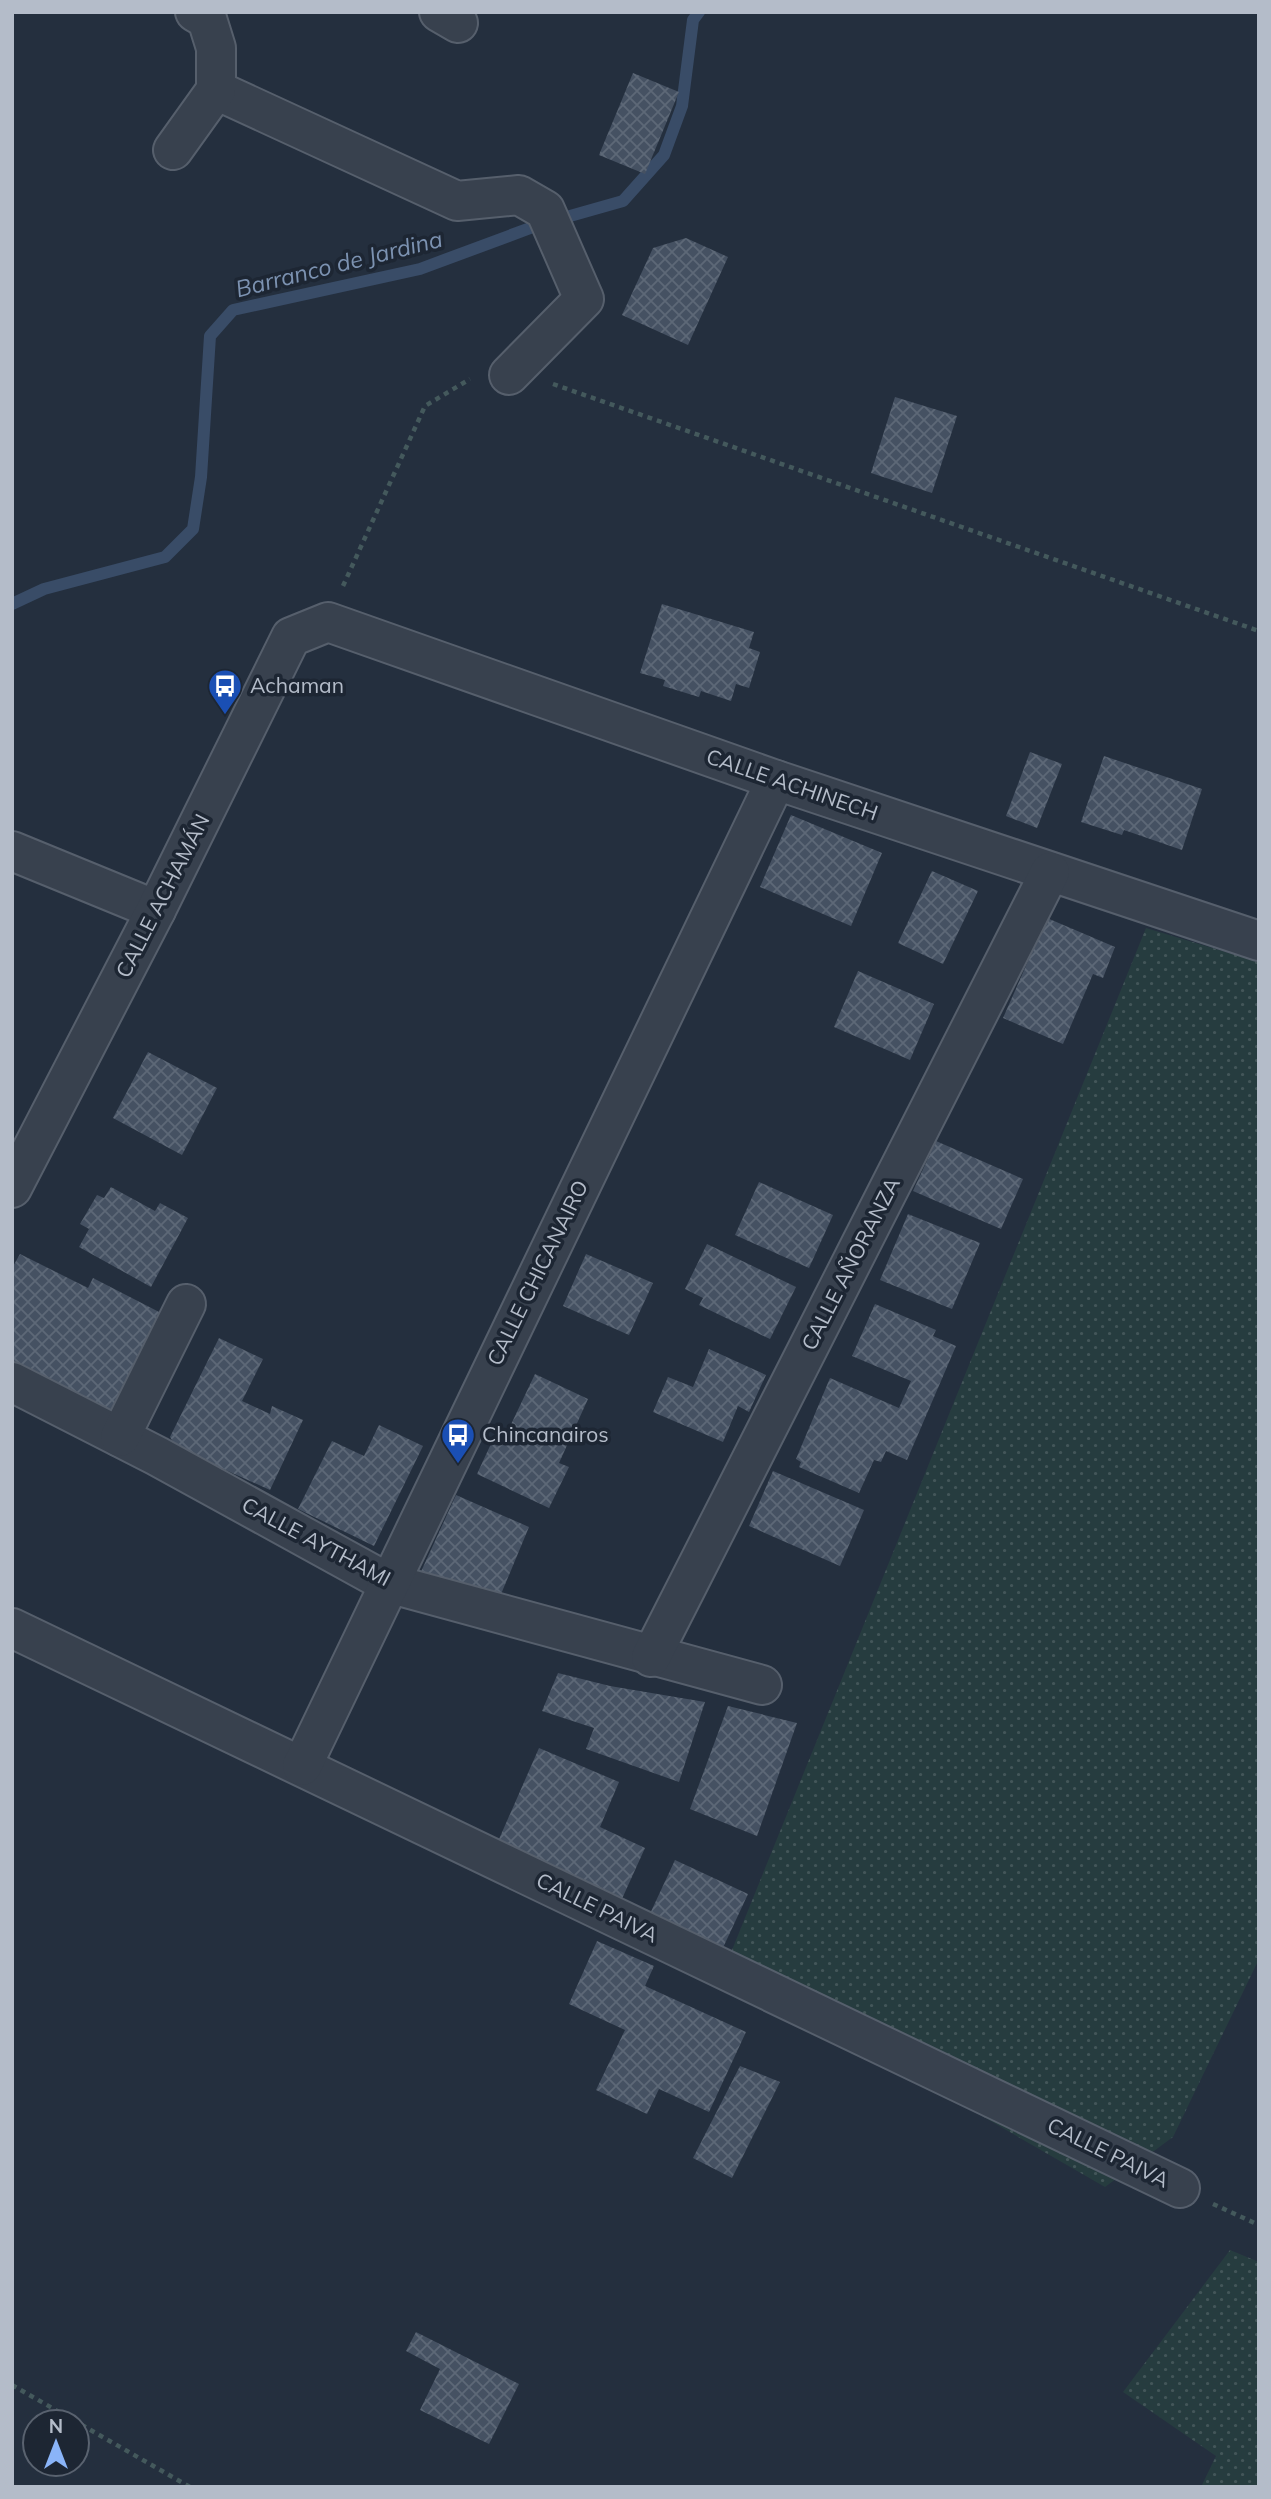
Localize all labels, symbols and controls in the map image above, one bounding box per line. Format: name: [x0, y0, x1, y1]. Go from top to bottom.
water label: Barranco de Jardina: [233, 224, 445, 303]
bus stop icon: Achaman: [206, 667, 244, 716]
place label: Achaman: [250, 672, 344, 698]
street label: CALLE ACHINECH: [703, 743, 881, 826]
street label: CALLE ACHAMÁN: [110, 809, 215, 982]
street label: CALLE AÑORANZA: [795, 1172, 905, 1354]
street label: CALLE CHICANAIRO: [481, 1176, 593, 1369]
bus stop icon: Chincanairos: [439, 1416, 477, 1465]
place label: Chincanairos: [482, 1421, 609, 1447]
street label: CALLE AYTHAMI: [238, 1491, 395, 1591]
street label: CALLE PAIVA: [532, 1866, 663, 1948]
street label: CALLE PAIVA: [1043, 2111, 1174, 2193]
north arrow: [21, 2408, 91, 2478]
text: N: [49, 2414, 63, 2438]

